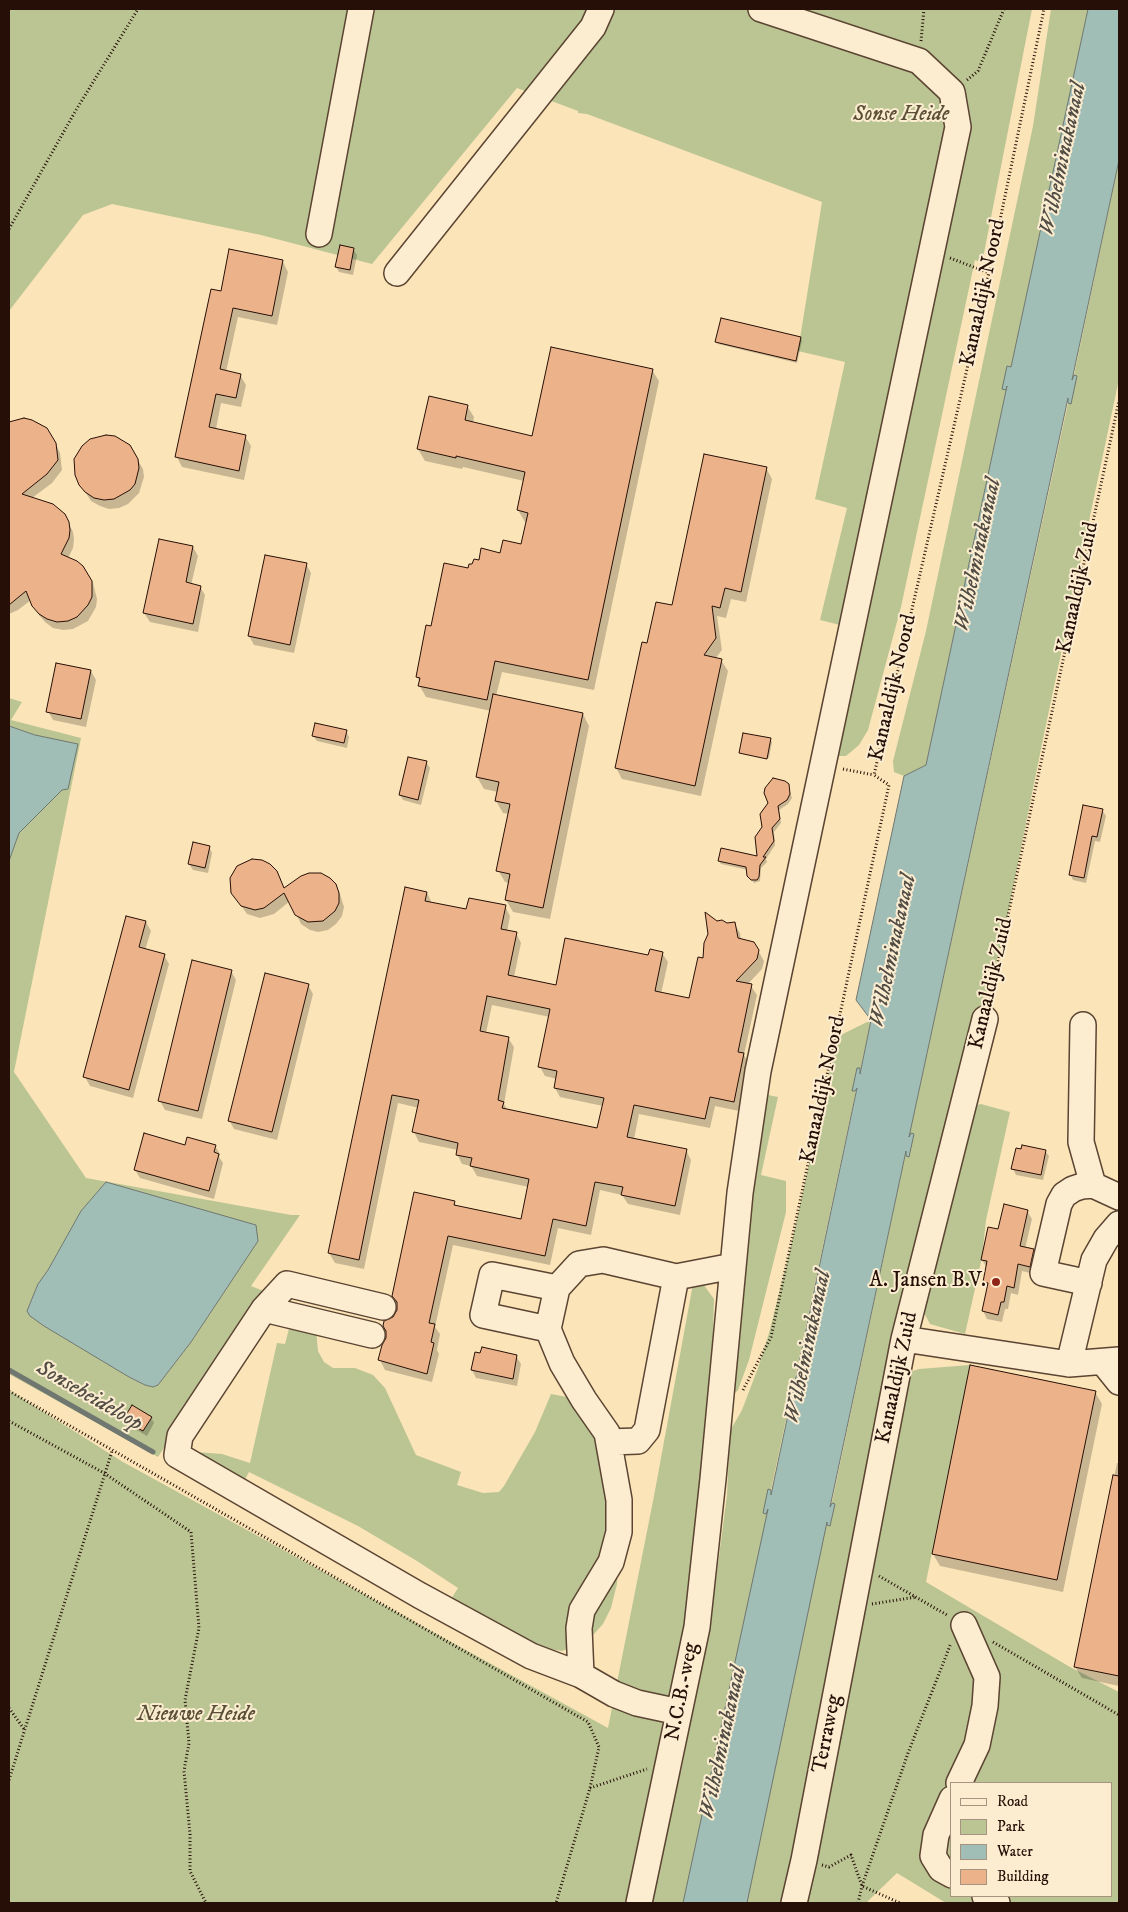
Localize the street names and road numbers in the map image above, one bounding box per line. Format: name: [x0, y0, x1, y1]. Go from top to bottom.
street label: Kanaaldijk Noord: [956, 217, 1012, 369]
street label: Kanaaldijk Zuid: [1053, 520, 1105, 656]
street label: Kanaaldijk Noord: [865, 612, 923, 764]
street label: Kanaaldijk Zuid: [965, 916, 1019, 1052]
street label: Kanaaldijk Noord: [796, 1014, 852, 1166]
street label: Kanaaldijk Zuid: [872, 1310, 924, 1446]
street label: N.C.B.-weg: [661, 1641, 705, 1743]
street label: Terraweg: [808, 1693, 848, 1775]

